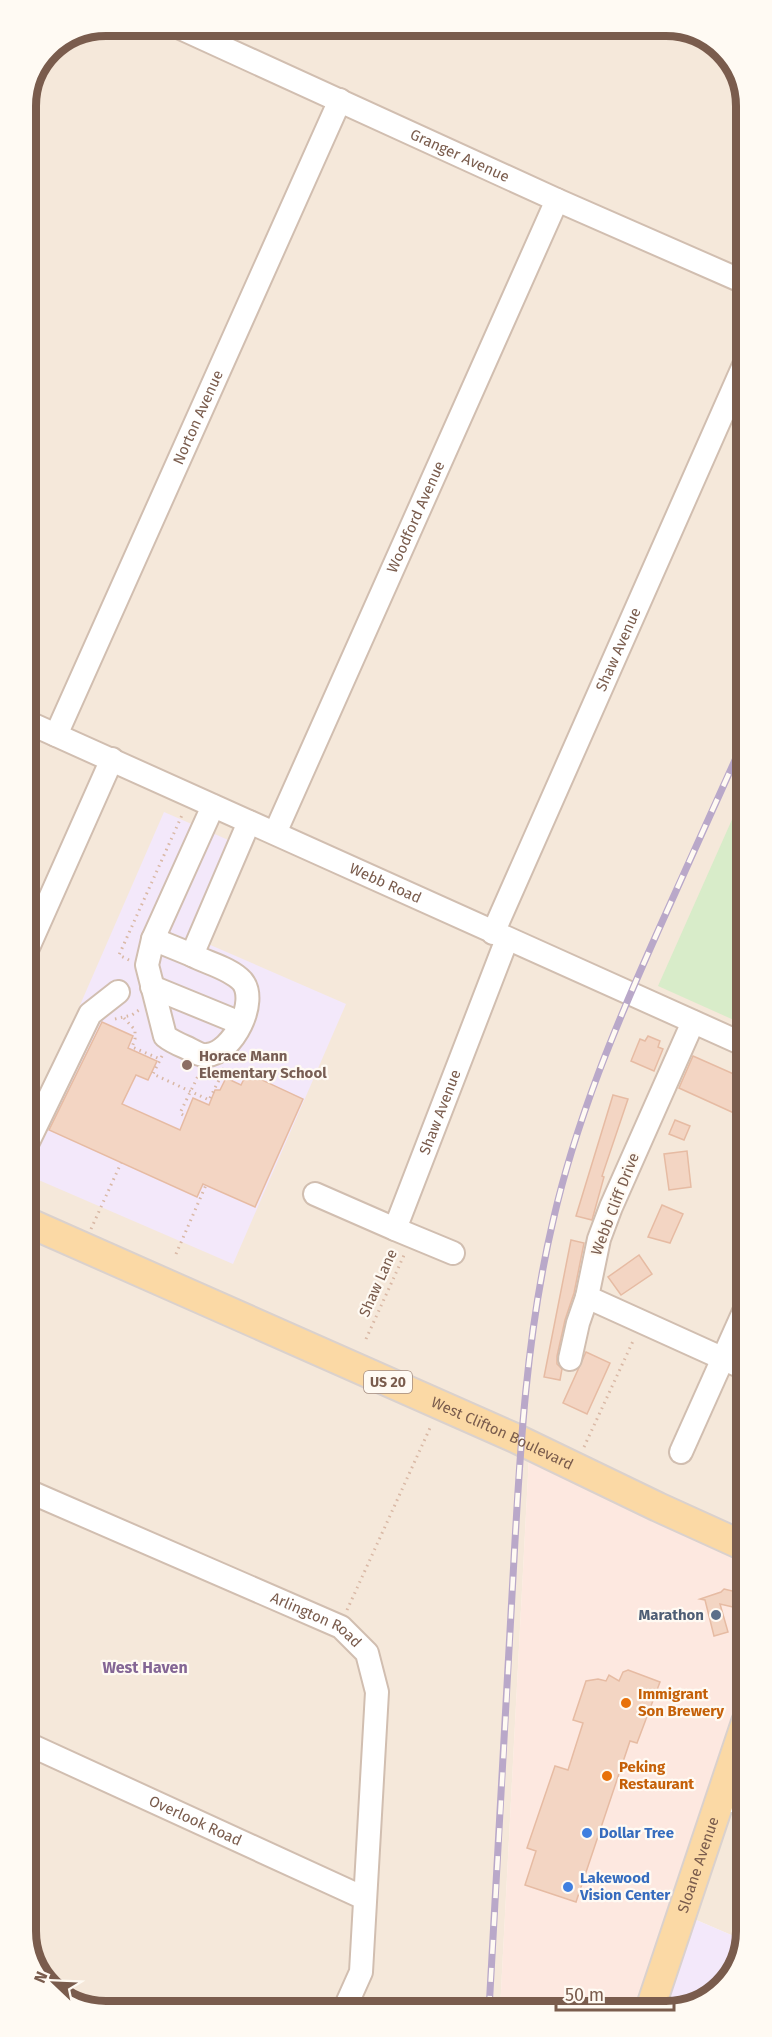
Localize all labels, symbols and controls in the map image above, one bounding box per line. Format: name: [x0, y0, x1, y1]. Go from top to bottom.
street label: Granger Avenue: [407, 125, 512, 186]
street label: Norton Avenue: [169, 367, 227, 467]
street label: Woodford Avenue: [383, 458, 449, 576]
street label: Shaw Avenue: [592, 605, 645, 694]
street label: Webb Road: [347, 859, 424, 907]
place label: Horace Mann Elementary School: [199, 1047, 327, 1082]
marker: Horace Mann Elementary School: [180, 1058, 194, 1072]
street label: Shaw Avenue: [416, 1067, 465, 1157]
street label: Webb Cliff Drive: [587, 1150, 643, 1258]
street label: Shaw Lane: [355, 1246, 401, 1320]
road number: US 20: [364, 1371, 412, 1393]
street label: West Clifton Boulevard: [428, 1393, 576, 1474]
street label: Arlington Road: [268, 1589, 365, 1651]
place label: Marathon: [638, 1606, 704, 1624]
marker: Marathon: [709, 1608, 723, 1622]
district label: West Haven: [102, 1658, 188, 1677]
place label: Immigrant Son Brewery: [638, 1685, 724, 1720]
marker: Immigrant Son Brewery: [619, 1696, 633, 1710]
place label: Peking Restaurant: [619, 1758, 694, 1793]
marker: Peking Restaurant: [600, 1769, 614, 1783]
street label: Overlook Road: [146, 1792, 244, 1850]
street label: Sloane Avenue: [674, 1815, 723, 1915]
place label: Dollar Tree: [599, 1824, 674, 1842]
marker: Dollar Tree: [580, 1826, 594, 1840]
place label: Lakewood Vision Center: [579, 1869, 671, 1904]
marker: Lakewood Vision Center: [561, 1880, 575, 1894]
north arrow: [24, 1953, 84, 2013]
text: N: [30, 1969, 51, 1986]
scale bar: [556, 1974, 674, 2012]
text: 50 m: [565, 1984, 604, 2006]

